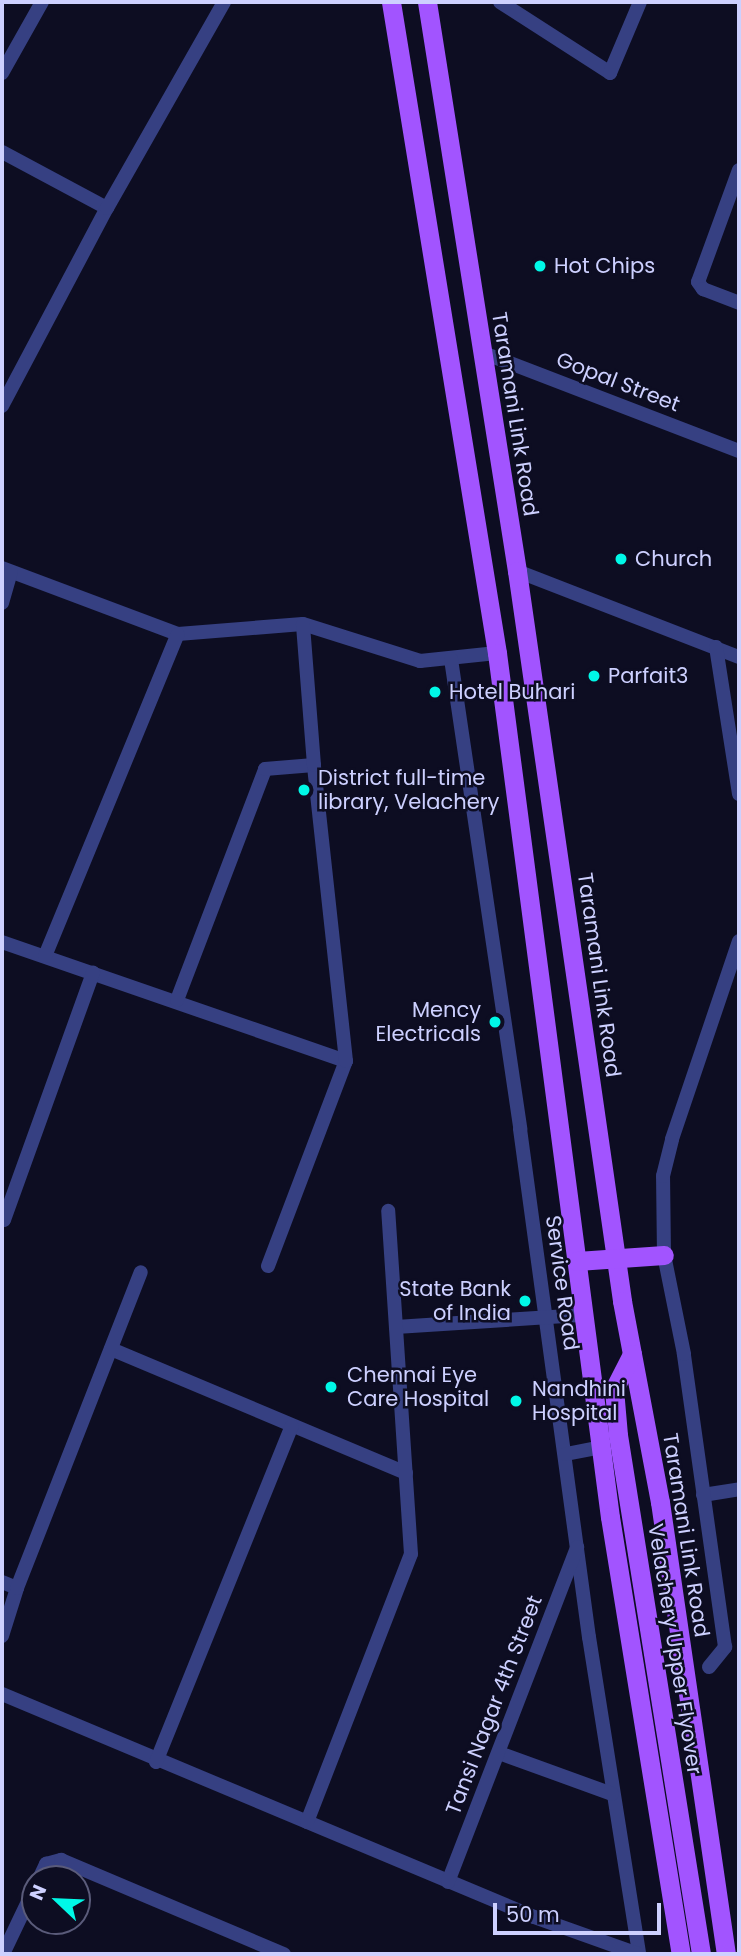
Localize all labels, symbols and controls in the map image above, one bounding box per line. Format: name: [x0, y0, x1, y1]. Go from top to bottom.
place label: Hot Chips: [554, 253, 655, 279]
marker: Hot Chips: [532, 258, 548, 274]
street label: Taramani Link Road: [486, 310, 544, 518]
street label: Gopal Street: [553, 347, 683, 417]
place label: Church: [635, 546, 712, 572]
marker: Church: [613, 551, 629, 567]
place label: Parfait3: [608, 663, 688, 689]
marker: Parfait3: [586, 668, 602, 684]
place label: Hotel Buhari: [449, 679, 575, 705]
marker: Hotel Buhari: [427, 684, 443, 700]
place label: District full-time library, Velachery: [318, 765, 499, 815]
marker: District full-time library, Velachery: [296, 782, 312, 798]
street label: Taramani Link Road: [572, 871, 626, 1079]
place label: Mency Electricals: [376, 997, 481, 1047]
marker: Mency Electricals: [487, 1014, 503, 1030]
street label: Service Road: [540, 1214, 584, 1352]
place label: State Bank of India: [399, 1276, 511, 1326]
marker: State Bank of India: [517, 1293, 533, 1309]
place label: Chennai Eye Care Hospital: [347, 1362, 489, 1412]
place label: Nandhini Hospital: [532, 1376, 626, 1426]
marker: Chennai Eye Care Hospital: [321, 1377, 341, 1397]
marker: Nandhini Hospital: [506, 1391, 526, 1411]
street label: Taramani Link Road: [657, 1431, 715, 1639]
street label: Velachery Upper Flyover: [643, 1522, 707, 1776]
street label: Tansi Nagar 4th Street: [441, 1592, 547, 1818]
north arrow: [21, 1865, 91, 1935]
text: N: [23, 1881, 53, 1904]
scale bar: [496, 1890, 664, 1934]
text: 50 m: [506, 1900, 560, 1929]

